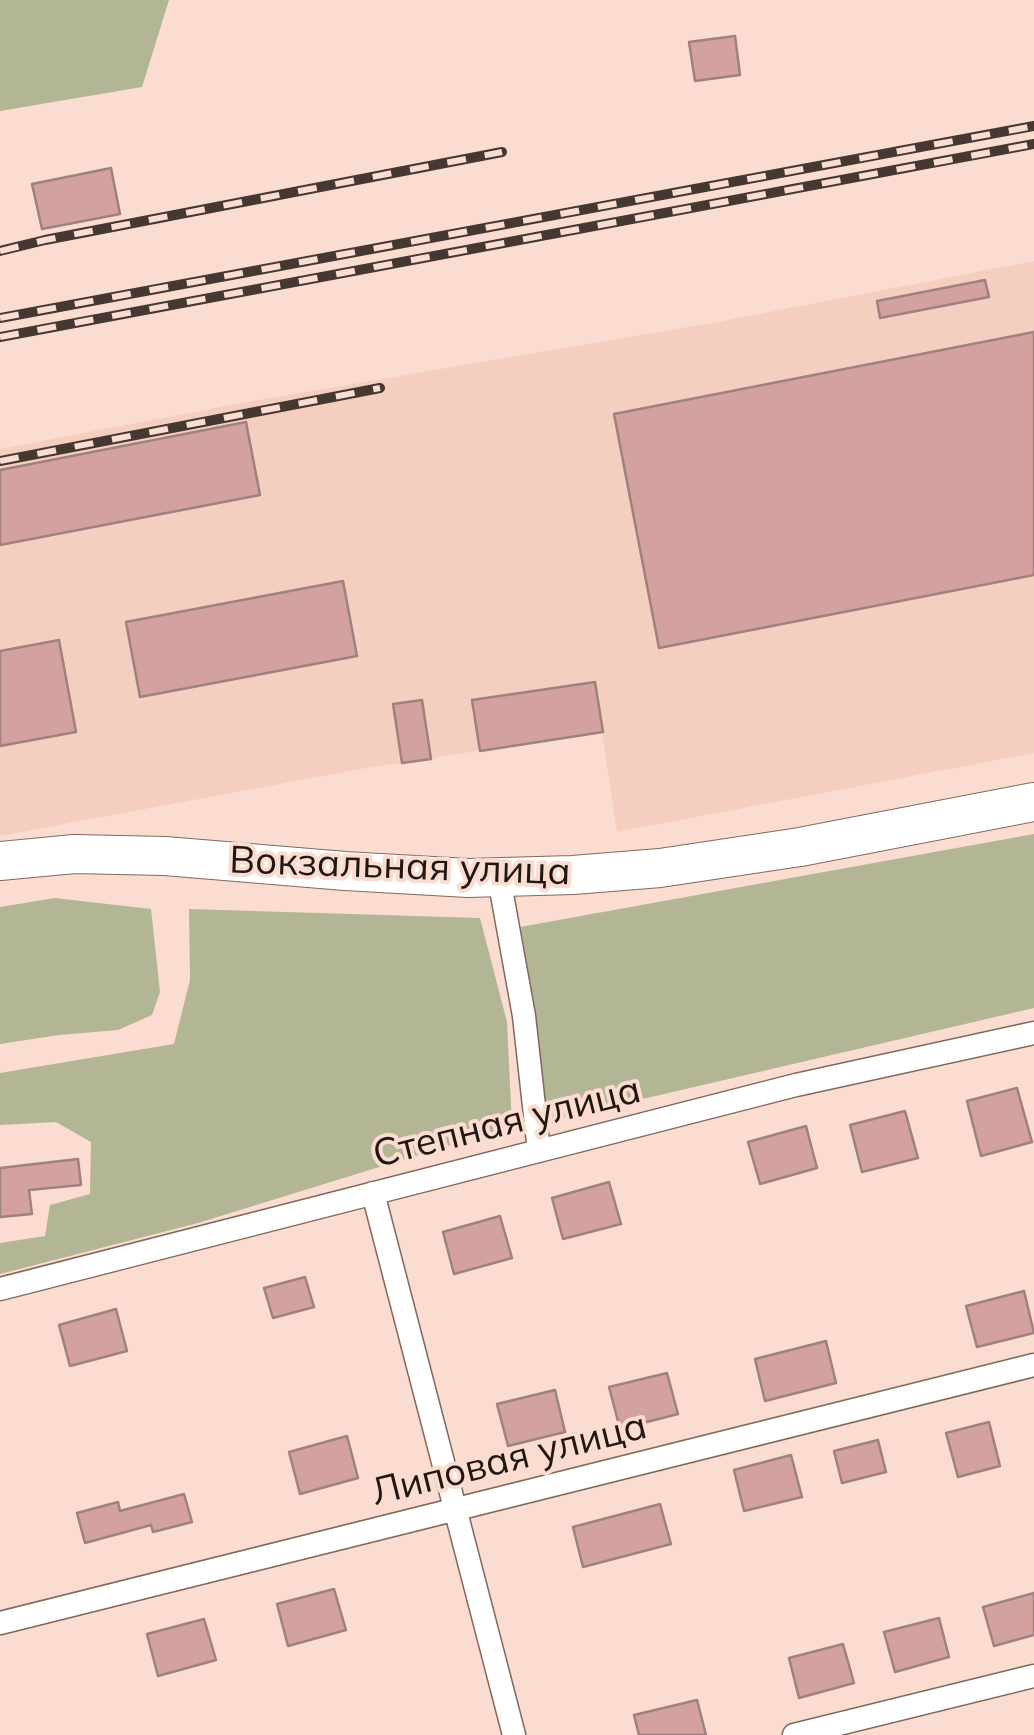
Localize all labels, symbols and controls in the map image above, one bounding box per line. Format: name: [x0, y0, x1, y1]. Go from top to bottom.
street label: Вокзальная улица: [229, 838, 571, 896]
street label: Степная улица: [368, 1068, 646, 1178]
street label: Липовая улица: [367, 1404, 651, 1516]

